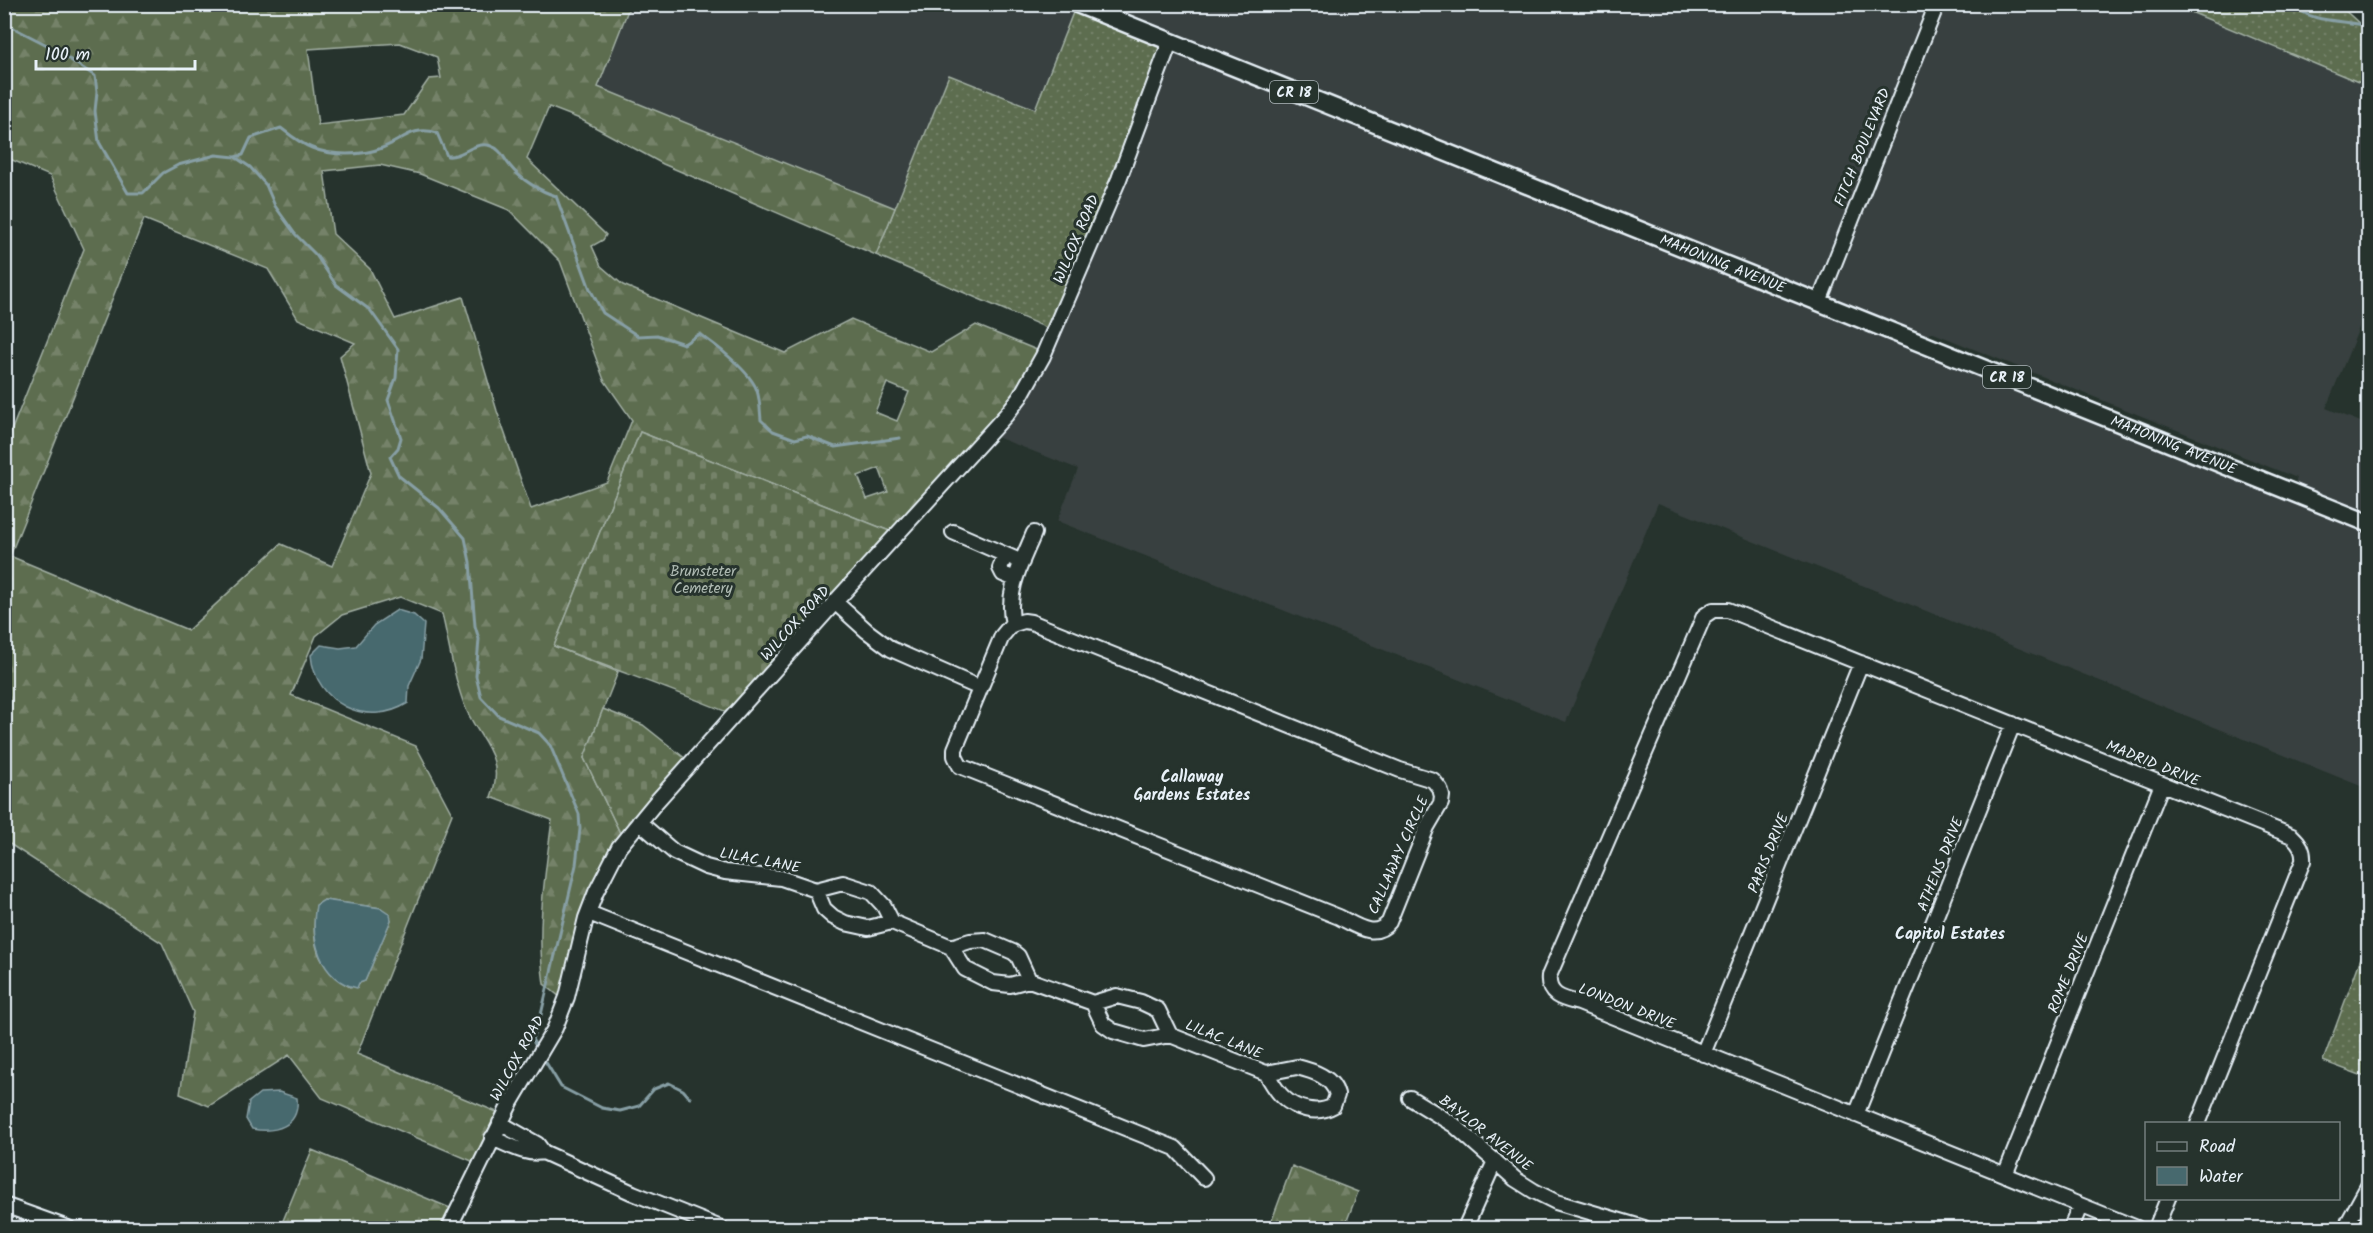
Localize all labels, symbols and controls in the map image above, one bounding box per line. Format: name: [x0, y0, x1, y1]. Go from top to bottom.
scale bar: [36, 33, 195, 71]
text: 100 m: [45, 41, 90, 70]
road number: CR 18: [1270, 81, 1318, 103]
street label: FITCH BOULEVARD: [1828, 84, 1898, 210]
street label: WILCOX ROAD: [1047, 191, 1107, 288]
street label: MAHONING AVENUE: [1656, 228, 1790, 301]
road number: CR 18: [1983, 366, 2031, 388]
street label: MAHONING AVENUE: [2107, 410, 2241, 482]
park label: Brunsteter Cemetery: [670, 560, 737, 601]
street label: WILCOX ROAD: [755, 580, 837, 667]
street label: MADRID DRIVE: [2102, 734, 2204, 794]
district label: Callaway Gardens Estates: [1134, 765, 1251, 808]
street label: CALLAWAY CIRCLE: [1362, 791, 1436, 919]
street label: PARIS DRIVE: [1742, 809, 1796, 897]
street label: ATHENS DRIVE: [1911, 812, 1971, 915]
street label: LILAC LANE: [718, 841, 803, 881]
district label: Capitol Estates: [1895, 922, 2005, 947]
street label: ROME DRIVE: [2042, 929, 2096, 1017]
street label: LONDON DRIVE: [1575, 977, 1680, 1037]
street label: WILCOX ROAD: [484, 1011, 552, 1106]
street label: LILAC LANE: [1181, 1014, 1267, 1067]
street label: BAYLOR AVENUE: [1433, 1089, 1538, 1179]
legend: [2145, 1122, 2340, 1200]
text: Road: [2199, 1133, 2236, 1162]
text: Water: [2199, 1163, 2244, 1192]

